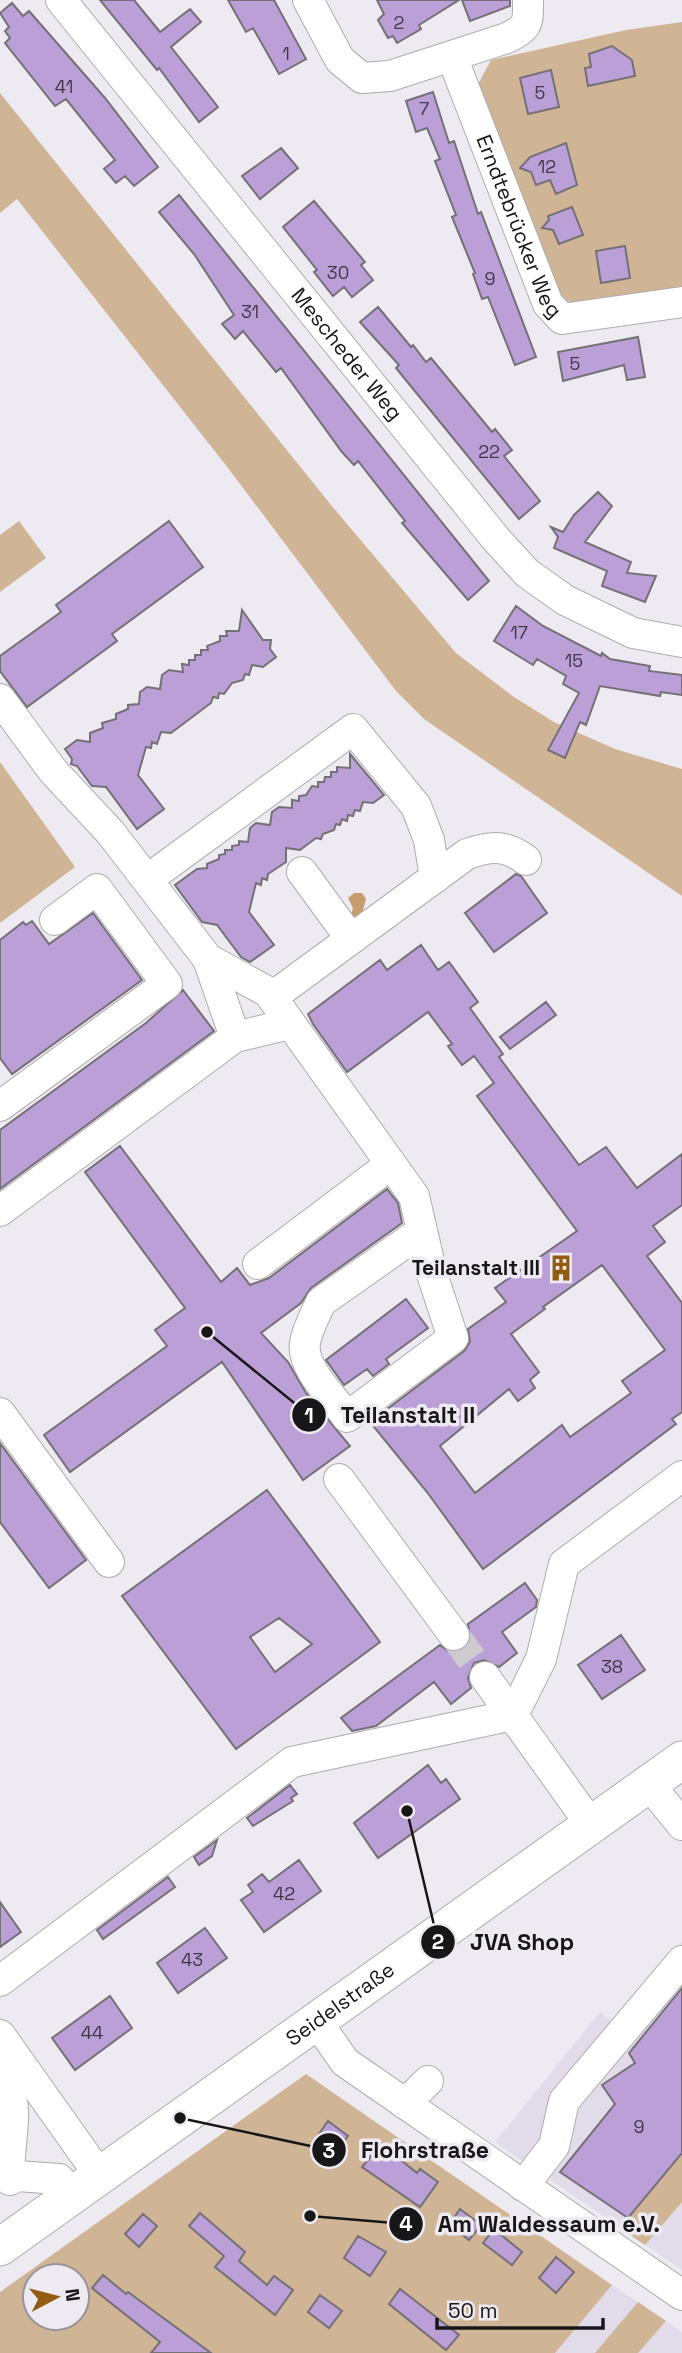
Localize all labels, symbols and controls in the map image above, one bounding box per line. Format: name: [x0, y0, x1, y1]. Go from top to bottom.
house number: 2: [394, 11, 404, 34]
house number: 1: [282, 42, 290, 65]
house number: 41: [55, 75, 73, 98]
house number: 5: [535, 81, 545, 104]
house number: 7: [419, 97, 429, 120]
street label: Erndtebrücker Weg: [470, 131, 568, 324]
house number: 12: [538, 155, 556, 178]
house number: 30: [327, 261, 349, 284]
house number: 9: [484, 267, 496, 290]
street label: Mescheder Weg: [286, 282, 409, 426]
house number: 31: [241, 300, 259, 323]
house number: 5: [570, 352, 580, 375]
house number: 22: [478, 440, 500, 463]
house number: 17: [510, 621, 528, 644]
house number: 15: [565, 649, 583, 672]
building icon: Teilanstalt III: [546, 1253, 576, 1283]
place label: Teilanstalt III: [412, 1254, 540, 1281]
callout: Teilanstalt II: [291, 1393, 489, 1437]
text: Teilanstalt II: [341, 1400, 475, 1430]
text: 1: [304, 1402, 314, 1429]
house number: 38: [601, 1655, 623, 1678]
house number: 42: [273, 1882, 295, 1905]
callout: JVA Shop: [421, 1920, 588, 1964]
text: JVA Shop: [470, 1927, 574, 1957]
text: 2: [432, 1928, 444, 1955]
house number: 43: [181, 1948, 203, 1971]
street label: Seidelstraße: [280, 1956, 400, 2052]
house number: 44: [81, 2021, 103, 2044]
house number: 9: [633, 2115, 645, 2138]
callout: Flohrstraße: [312, 2128, 503, 2172]
text: Flohrstraße: [361, 2135, 489, 2165]
text: 3: [323, 2137, 335, 2164]
callout: Am Waldessaum e.V.: [389, 2202, 674, 2246]
text: Am Waldessaum e.V.: [438, 2209, 660, 2239]
text: 4: [399, 2210, 413, 2237]
north arrow: [21, 2262, 91, 2332]
scale bar: [437, 2286, 603, 2330]
text: N: [59, 2287, 86, 2303]
text: 50 m: [448, 2297, 498, 2324]

